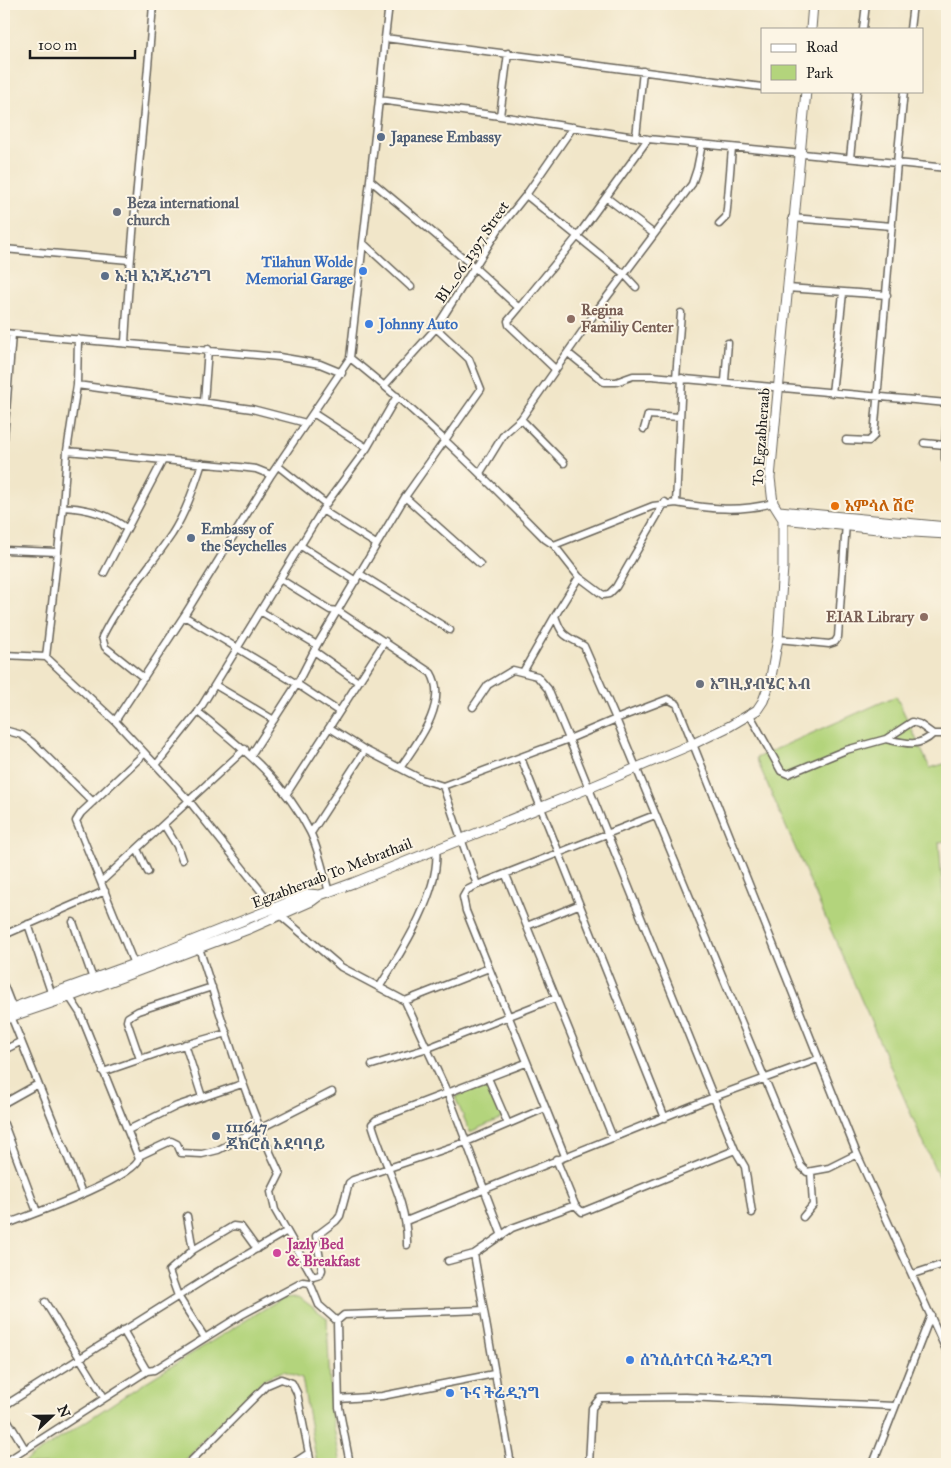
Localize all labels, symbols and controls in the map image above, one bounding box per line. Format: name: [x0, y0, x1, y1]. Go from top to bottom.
scale bar: [30, 28, 135, 60]
legend: [761, 28, 924, 92]
text: 100 m: [38, 36, 78, 54]
text: Road: [806, 38, 838, 56]
text: Park: [806, 64, 833, 82]
place label: Japanese Embassy: [389, 128, 502, 147]
marker: Japanese Embassy: [375, 131, 387, 143]
place label: Beza international church: [127, 194, 240, 229]
street label: BL_06_1397 Street: [431, 197, 513, 306]
marker: Beza international church: [111, 206, 123, 218]
place label: Tilahun Wolde Memorial Garage: [245, 253, 354, 289]
marker: Tilahun Wolde Memorial Garage: [357, 265, 369, 277]
place label: ኢዝ ኢንጂነሪንግ: [115, 267, 212, 285]
marker: ኢዝ ኢንጂነሪንግ: [99, 270, 111, 282]
place label: Regina Familiy Center: [581, 301, 674, 337]
marker: Regina Familiy Center: [565, 313, 577, 325]
place label: Johnny Auto: [377, 315, 458, 334]
marker: Johnny Auto: [363, 318, 375, 330]
street label: To Egzabheraab: [749, 387, 773, 487]
place label: አምሳለ ሽሮ: [845, 497, 914, 515]
marker: አምሳለ ሽሮ: [829, 500, 841, 512]
place label: Embassy of the Seychelles: [200, 520, 287, 556]
marker: Embassy of the Seychelles: [185, 532, 197, 544]
place label: EIAR Library: [826, 608, 915, 627]
marker: EIAR Library: [918, 611, 930, 623]
place label: እግዚያብሄር አብ: [710, 675, 811, 693]
marker: እግዚያብሄር አብ: [694, 678, 706, 690]
street label: Egzabheraab To Mebrathail: [249, 834, 416, 912]
place label: 111647 ጃክሮስ አደባባይ: [226, 1118, 325, 1153]
marker: 111647 ጃክሮስ አደባባይ: [210, 1130, 222, 1142]
place label: Jazly Bed & Breakfast: [285, 1235, 361, 1270]
marker: Jazly Bed & Breakfast: [271, 1247, 283, 1259]
place label: ሰንሲስተርስ ትሬዲንግ: [640, 1351, 772, 1369]
marker: ሰንሲስተርስ ትሬዲንግ: [624, 1354, 636, 1366]
place label: ጉና ትሬዲንግ: [460, 1384, 540, 1402]
marker: ጉና ትሬዲንግ: [444, 1387, 456, 1399]
north arrow: [28, 1390, 78, 1440]
text: N: [53, 1403, 74, 1420]

